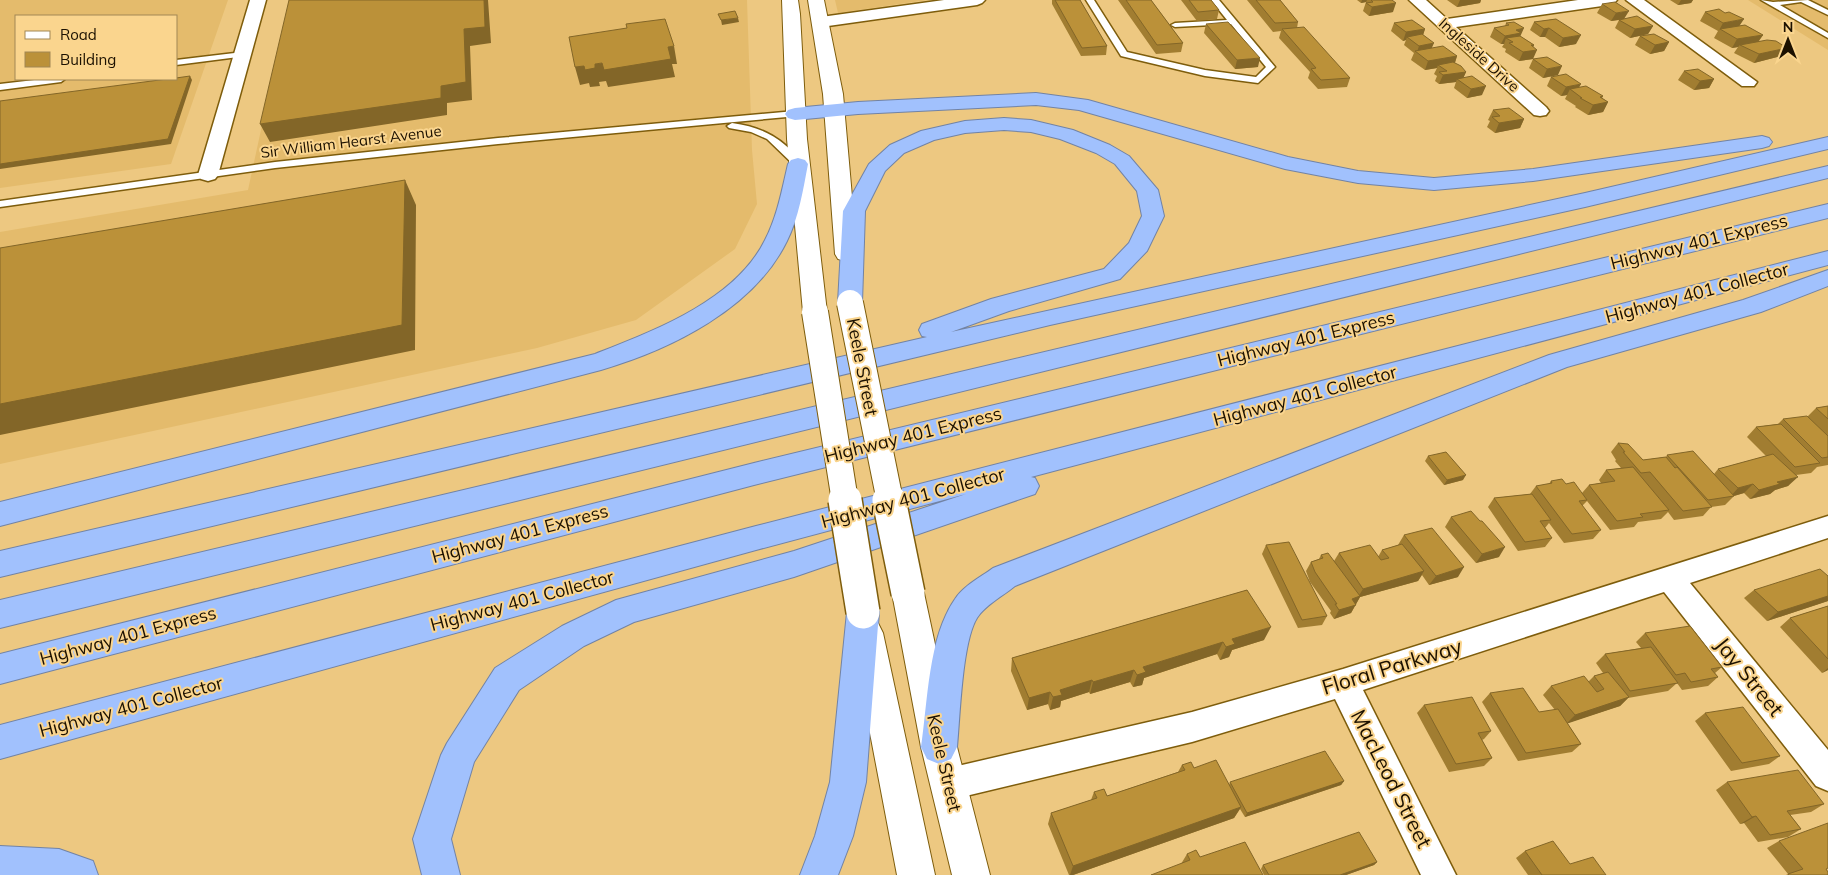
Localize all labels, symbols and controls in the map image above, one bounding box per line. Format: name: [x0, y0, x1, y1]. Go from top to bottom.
street label: Ingleside Drive: [1435, 14, 1524, 96]
legend: [15, 15, 178, 80]
north arrow: [1763, 15, 1813, 65]
text: N: [1783, 18, 1793, 36]
text: Road: [60, 25, 97, 44]
text: Building: [60, 50, 116, 69]
street label: Sir William Hearst Avenue: [259, 121, 442, 162]
street label: Highway 401 Express: [1608, 208, 1790, 275]
street label: Highway 401 Collector: [1603, 257, 1792, 328]
street label: Highway 401 Express: [1215, 305, 1397, 372]
street label: Keele Street: [842, 316, 883, 418]
street label: Highway 401 Collector: [1211, 360, 1400, 431]
street label: Highway 401 Express: [822, 401, 1004, 468]
street label: Highway 401 Collector: [819, 462, 1008, 533]
street label: Highway 401 Express: [429, 499, 611, 568]
street label: Highway 401 Collector: [428, 565, 617, 636]
street label: Highway 401 Express: [37, 601, 219, 670]
street label: Floral Parkway: [1319, 632, 1465, 700]
street label: Jay Street: [1710, 632, 1789, 721]
street label: Highway 401 Collector: [37, 671, 226, 742]
street label: MacLeod Street: [1346, 705, 1438, 852]
street label: Keele Street: [922, 712, 967, 814]

